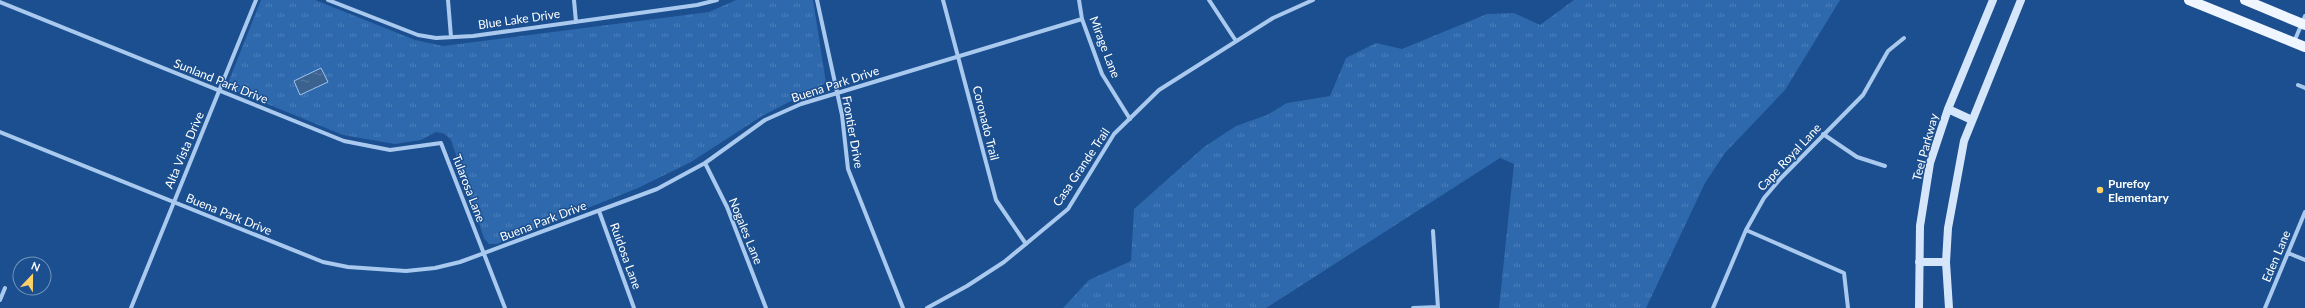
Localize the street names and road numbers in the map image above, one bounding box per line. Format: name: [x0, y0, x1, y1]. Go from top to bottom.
street label: Blue Lake Drive: [477, 6, 561, 32]
street label: Mirage Lane: [1086, 14, 1124, 80]
street label: Sunland Park Drive: [172, 55, 270, 107]
street label: Buena Park Drive: [789, 63, 881, 105]
street label: Coronado Trail: [969, 84, 1003, 162]
street label: Frontier Drive: [839, 95, 867, 169]
street label: Alta Vista Drive: [161, 109, 207, 191]
street label: Teel Parkway: [1909, 111, 1941, 182]
street label: Cape Royal Lane: [1754, 120, 1824, 194]
street label: Casa Grande Trail: [1049, 125, 1113, 209]
street label: Tularosa Lane: [449, 152, 489, 224]
street label: Buena Park Drive: [184, 190, 274, 238]
street label: Nogales Lane: [726, 195, 766, 267]
street label: Buena Park Drive: [498, 198, 588, 244]
street label: Ruidosa Lane: [607, 221, 645, 291]
street label: Eden Lane: [2258, 228, 2294, 284]

